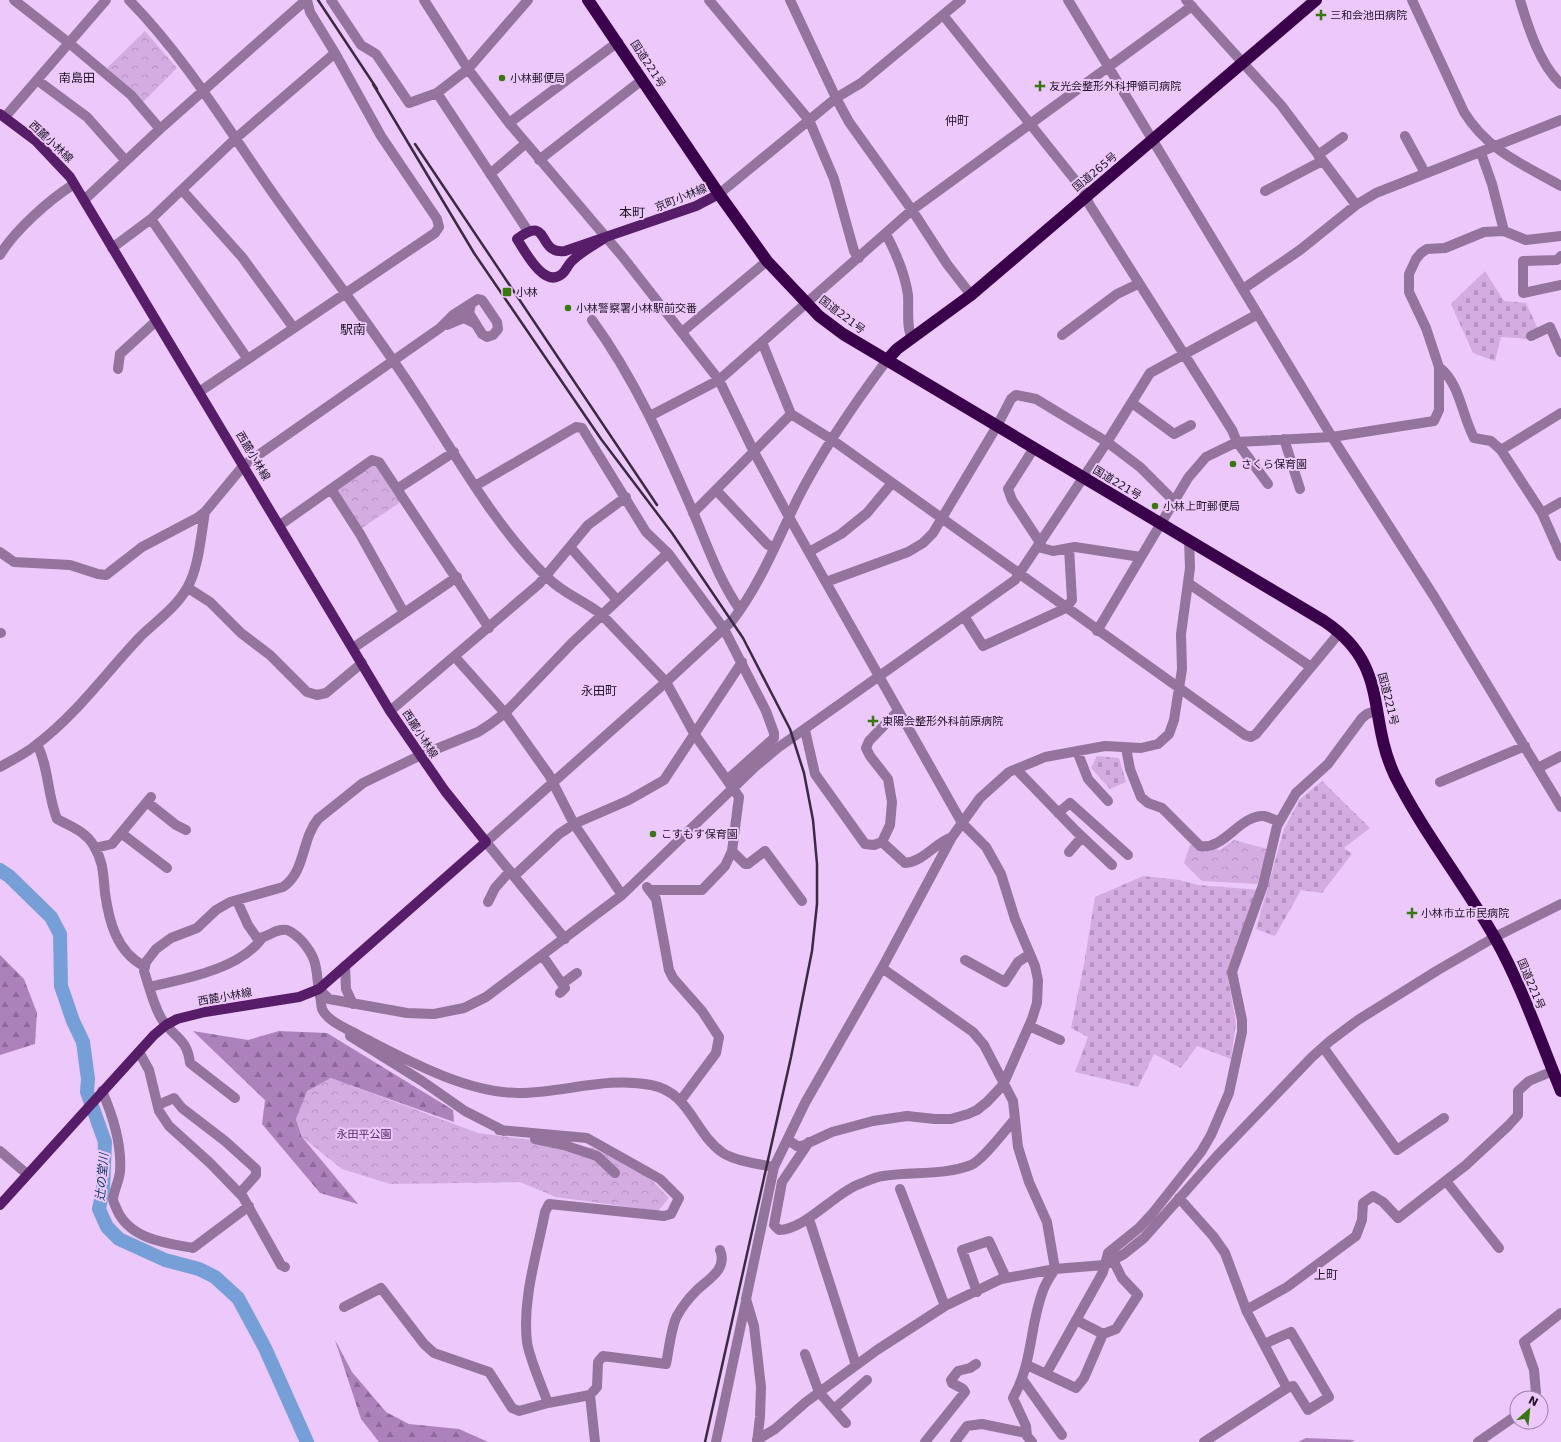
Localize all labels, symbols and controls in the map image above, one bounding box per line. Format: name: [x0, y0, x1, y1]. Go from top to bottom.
marker: 三和会池田病院: [1315, 9, 1327, 21]
place label: 三和会池田病院: [1330, 9, 1407, 22]
street label: 国道221号: [628, 38, 668, 90]
district label: 南島田: [59, 71, 95, 85]
place label: 小林郵便局: [510, 72, 565, 85]
marker: 小林郵便局: [497, 73, 507, 83]
marker: 友光会整形外科押領司病院: [1034, 80, 1046, 92]
place label: 友光会整形外科押領司病院: [1049, 80, 1181, 93]
district label: 仲町: [945, 114, 969, 128]
street label: 西麓小林線: [26, 118, 76, 166]
street label: 国道265号: [1070, 150, 1120, 194]
street label: 京町小林線: [653, 182, 709, 214]
district label: 本町: [619, 205, 645, 220]
marker: 小林: [501, 286, 513, 298]
place label: 小林: [516, 286, 538, 299]
street label: 国道221号: [817, 294, 867, 336]
place label: 小林警察署小林駅前交番: [576, 302, 697, 315]
marker: 小林警察署小林駅前交番: [563, 303, 573, 313]
district label: 駅南: [340, 322, 366, 337]
street label: 西麓小林線: [233, 429, 273, 483]
place label: さくら保育園: [1241, 458, 1307, 471]
marker: さくら保育園: [1228, 459, 1238, 469]
street label: 国道221号: [1091, 464, 1143, 502]
place label: 小林上町郵便局: [1163, 500, 1240, 513]
marker: 小林上町郵便局: [1150, 501, 1160, 511]
street label: 国道221号: [1375, 671, 1401, 727]
district label: 永田町: [581, 684, 617, 698]
street label: 西麓小林線: [400, 707, 440, 761]
marker: 東陽会整形外科前原病院: [867, 715, 879, 727]
place label: 東陽会整形外科前原病院: [882, 715, 1003, 728]
place label: こすもす保育園: [661, 828, 738, 841]
marker: こすもす保育園: [648, 829, 658, 839]
marker: 小林市立市民病院: [1406, 907, 1418, 919]
place label: 小林市立市民病院: [1421, 907, 1509, 920]
street label: 国道221号: [1514, 957, 1548, 1011]
street label: 西麓小林線: [197, 986, 253, 1008]
park label: 永田平公園: [337, 1128, 392, 1141]
water label: 辻の堂川: [93, 1150, 111, 1202]
district label: 上町: [1314, 1268, 1338, 1282]
north arrow: [1509, 1390, 1549, 1430]
text: N: [1526, 1394, 1540, 1409]

